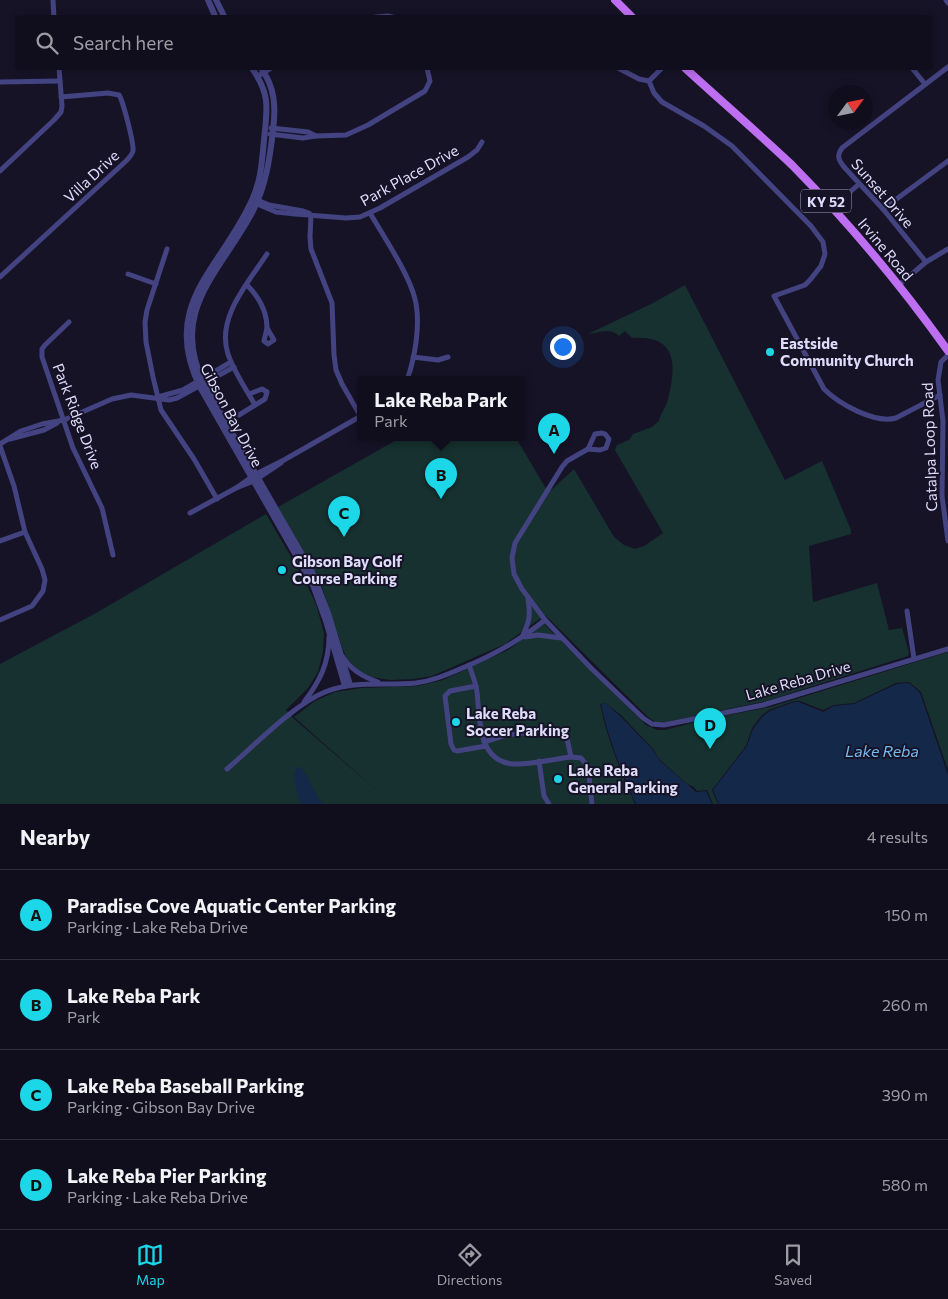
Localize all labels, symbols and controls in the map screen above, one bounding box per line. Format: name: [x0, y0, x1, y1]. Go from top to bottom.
search box: [15, 15, 933, 70]
icon: search: [33, 29, 61, 57]
text: Search here: [73, 31, 173, 54]
north arrow: [828, 85, 873, 130]
street label: Park Place Drive: [357, 140, 461, 209]
street label: Villa Drive: [60, 146, 122, 206]
street label: Sunset Drive: [848, 155, 918, 231]
road number: KY 52: [801, 190, 851, 212]
street label: Irvine Road: [855, 214, 917, 284]
your location: [550, 334, 576, 360]
place label: Eastside Community Church: [780, 334, 914, 369]
marker: Eastside Community Church: [764, 346, 776, 358]
street label: Gibson Bay Drive: [197, 360, 267, 470]
street label: Park Ridge Drive: [50, 361, 106, 472]
popup: [357, 376, 525, 441]
street label: Catalpa Loop Road: [918, 382, 940, 512]
text: Lake Reba Park: [374, 388, 508, 411]
text: Park: [374, 411, 408, 430]
pin: A: [538, 413, 570, 454]
pin: B: [425, 458, 457, 499]
pin: C: [328, 496, 360, 537]
place label: Gibson Bay Golf Course Parking: [292, 552, 403, 587]
marker: Gibson Bay Golf Course Parking: [276, 564, 288, 576]
street label: Lake Reba Drive: [743, 656, 853, 704]
place label: Lake Reba Soccer Parking: [466, 704, 569, 739]
pin: D: [694, 708, 726, 749]
marker: Lake Reba Soccer Parking: [450, 716, 462, 728]
water label: Lake Reba: [845, 741, 919, 760]
place label: Lake Reba General Parking: [568, 761, 678, 796]
marker: Lake Reba General Parking: [552, 773, 564, 785]
text: Nearby: [20, 824, 90, 849]
text: 4 results: [867, 827, 928, 846]
text: Paradise Cove Aquatic Center Parking: [67, 894, 396, 917]
text: A: [30, 905, 42, 924]
text: 150 m: [885, 905, 928, 924]
text: Parking · Lake Reba Drive: [67, 917, 248, 936]
text: Lake Reba Park: [67, 984, 201, 1007]
text: B: [31, 995, 41, 1014]
text: 260 m: [882, 995, 928, 1014]
text: Park: [67, 1007, 100, 1026]
text: Lake Reba Baseball Parking: [67, 1074, 304, 1097]
text: C: [31, 1085, 41, 1104]
text: 390 m: [882, 1085, 928, 1104]
text: Parking · Gibson Bay Drive: [67, 1097, 255, 1116]
text: Lake Reba Pier Parking: [67, 1164, 266, 1187]
text: D: [30, 1175, 42, 1194]
text: 580 m: [882, 1175, 928, 1194]
text: Parking · Lake Reba Drive: [67, 1187, 248, 1206]
tab: Map: [136, 1241, 165, 1288]
tab: Directions: [437, 1241, 502, 1288]
tab: Saved: [774, 1241, 812, 1288]

